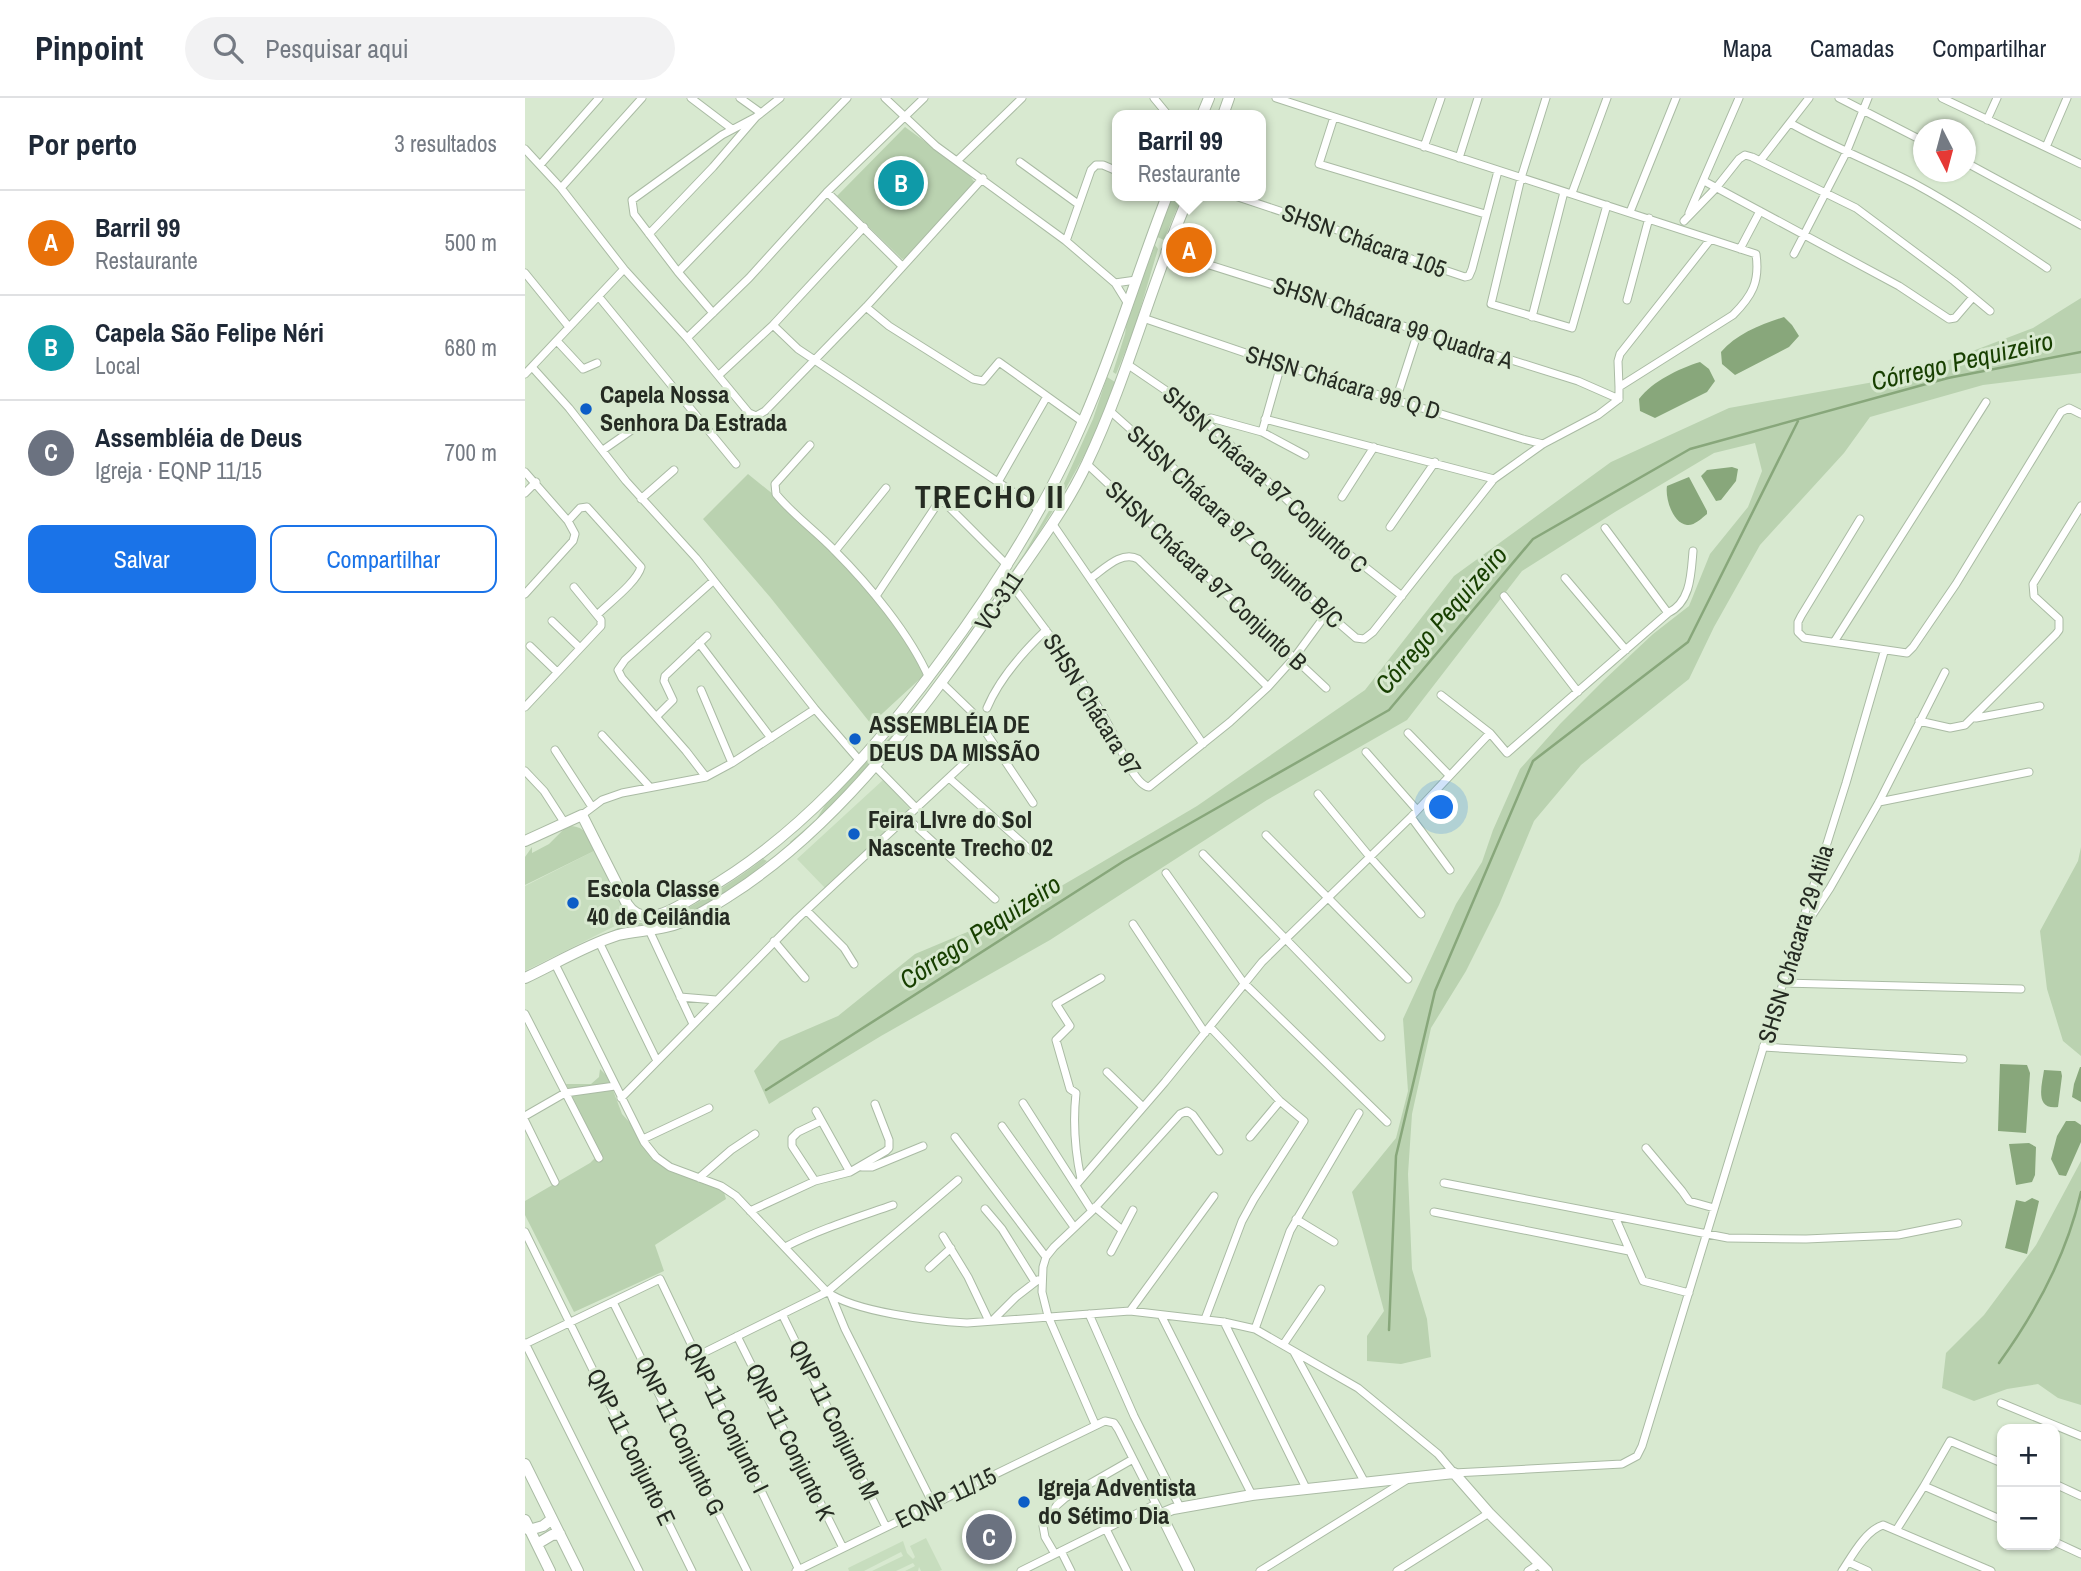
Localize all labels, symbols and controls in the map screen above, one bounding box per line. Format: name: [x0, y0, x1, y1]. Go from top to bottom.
search box: [185, 17, 675, 80]
text: Pinpoint: [35, 26, 143, 70]
icon: search: [209, 29, 247, 67]
text: Pesquisar aqui: [265, 31, 409, 66]
text: Mapa: [1723, 32, 1772, 64]
text: Camadas: [1810, 32, 1894, 64]
text: Compartilhar: [1932, 32, 2046, 64]
popup: [1112, 110, 1266, 201]
north arrow: [1913, 119, 1976, 182]
text: Barril 99: [1138, 123, 1223, 158]
text: Por perto: [28, 124, 137, 164]
text: 3 resultados: [394, 128, 497, 159]
pin: B: [878, 157, 924, 209]
text: Restaurante: [1138, 158, 1240, 189]
street label: SHSN Chácara 105: [1278, 195, 1451, 285]
text: Barril 99: [95, 210, 180, 245]
pin: A: [1166, 224, 1212, 276]
text: A: [44, 227, 58, 258]
text: 500 m: [445, 227, 497, 258]
text: Restaurante: [95, 245, 198, 276]
street label: SHSN Chácara 99 Quadra A: [1269, 268, 1518, 376]
text: Capela São Felipe Néri: [95, 315, 324, 350]
water label: Córrego Pequizeiro: [1867, 323, 2056, 398]
text: B: [44, 332, 58, 363]
text: 680 m: [445, 332, 497, 363]
street label: SHSN Chácara 99 Q D: [1242, 337, 1445, 427]
text: Local: [95, 350, 140, 381]
place label: Capela Nossa Senhora Da Estrada: [600, 378, 787, 438]
street label: SHSN Chácara 97 Conjunto C: [1156, 378, 1375, 580]
marker: Capela Nossa Senhora Da Estrada: [578, 401, 594, 417]
street label: SHSN Chácara 97 Conjunto B/C: [1121, 419, 1349, 635]
text: Assembléia de Deus: [95, 420, 302, 455]
text: C: [44, 437, 58, 468]
text: 700 m: [445, 437, 497, 468]
text: Igreja · EQNP 11/15: [95, 455, 262, 486]
district label: TRECHO II: [915, 475, 1065, 518]
street label: SHSN Chácara 97 Conjunto B: [1099, 475, 1313, 677]
button: Salvar: [28, 525, 256, 593]
button: Compartilhar: [270, 525, 497, 593]
water label: Córrego Pequizeiro: [1366, 538, 1515, 701]
street label: VC-311: [967, 564, 1030, 636]
street label: SHSN Chácara 97: [1036, 627, 1149, 782]
place label: ASSEMBLÉIA DE DEUS DA MISSÃO: [869, 708, 1040, 768]
marker: ASSEMBLÉIA DE DEUS DA MISSÃO: [847, 731, 863, 747]
your location: [1424, 790, 1458, 824]
place label: Feira LIvre do Sol Nascente Trecho 02: [868, 803, 1053, 863]
marker: Feira LIvre do Sol Nascente Trecho 02: [846, 826, 862, 842]
street label: SHSN Chácara 29 Atila: [1750, 841, 1840, 1047]
water label: Córrego Pequizeiro: [892, 866, 1067, 997]
place label: Escola Classe 40 de Ceilândia: [587, 872, 730, 932]
marker: Escola Classe 40 de Ceilândia: [565, 895, 581, 911]
street label: QNP 11 Conjunto M: [782, 1334, 887, 1505]
street label: QNP 11 Conjunto I: [677, 1337, 777, 1498]
street label: QNP 11 Conjunto G: [629, 1351, 733, 1520]
street label: QNP 11 Conjunto K: [739, 1358, 843, 1525]
street label: QNP 11 Conjunto E: [580, 1363, 684, 1530]
map controls: [1997, 1424, 2060, 1550]
button: +: [1997, 1424, 2060, 1487]
street label: EQNP 11/15: [890, 1459, 1001, 1535]
place label: Igreja Adventista do Sétimo Dia: [1038, 1471, 1196, 1531]
button: −: [1997, 1487, 2060, 1550]
marker: Igreja Adventista do Sétimo Dia: [1016, 1494, 1032, 1510]
pin: C: [966, 1511, 1012, 1563]

